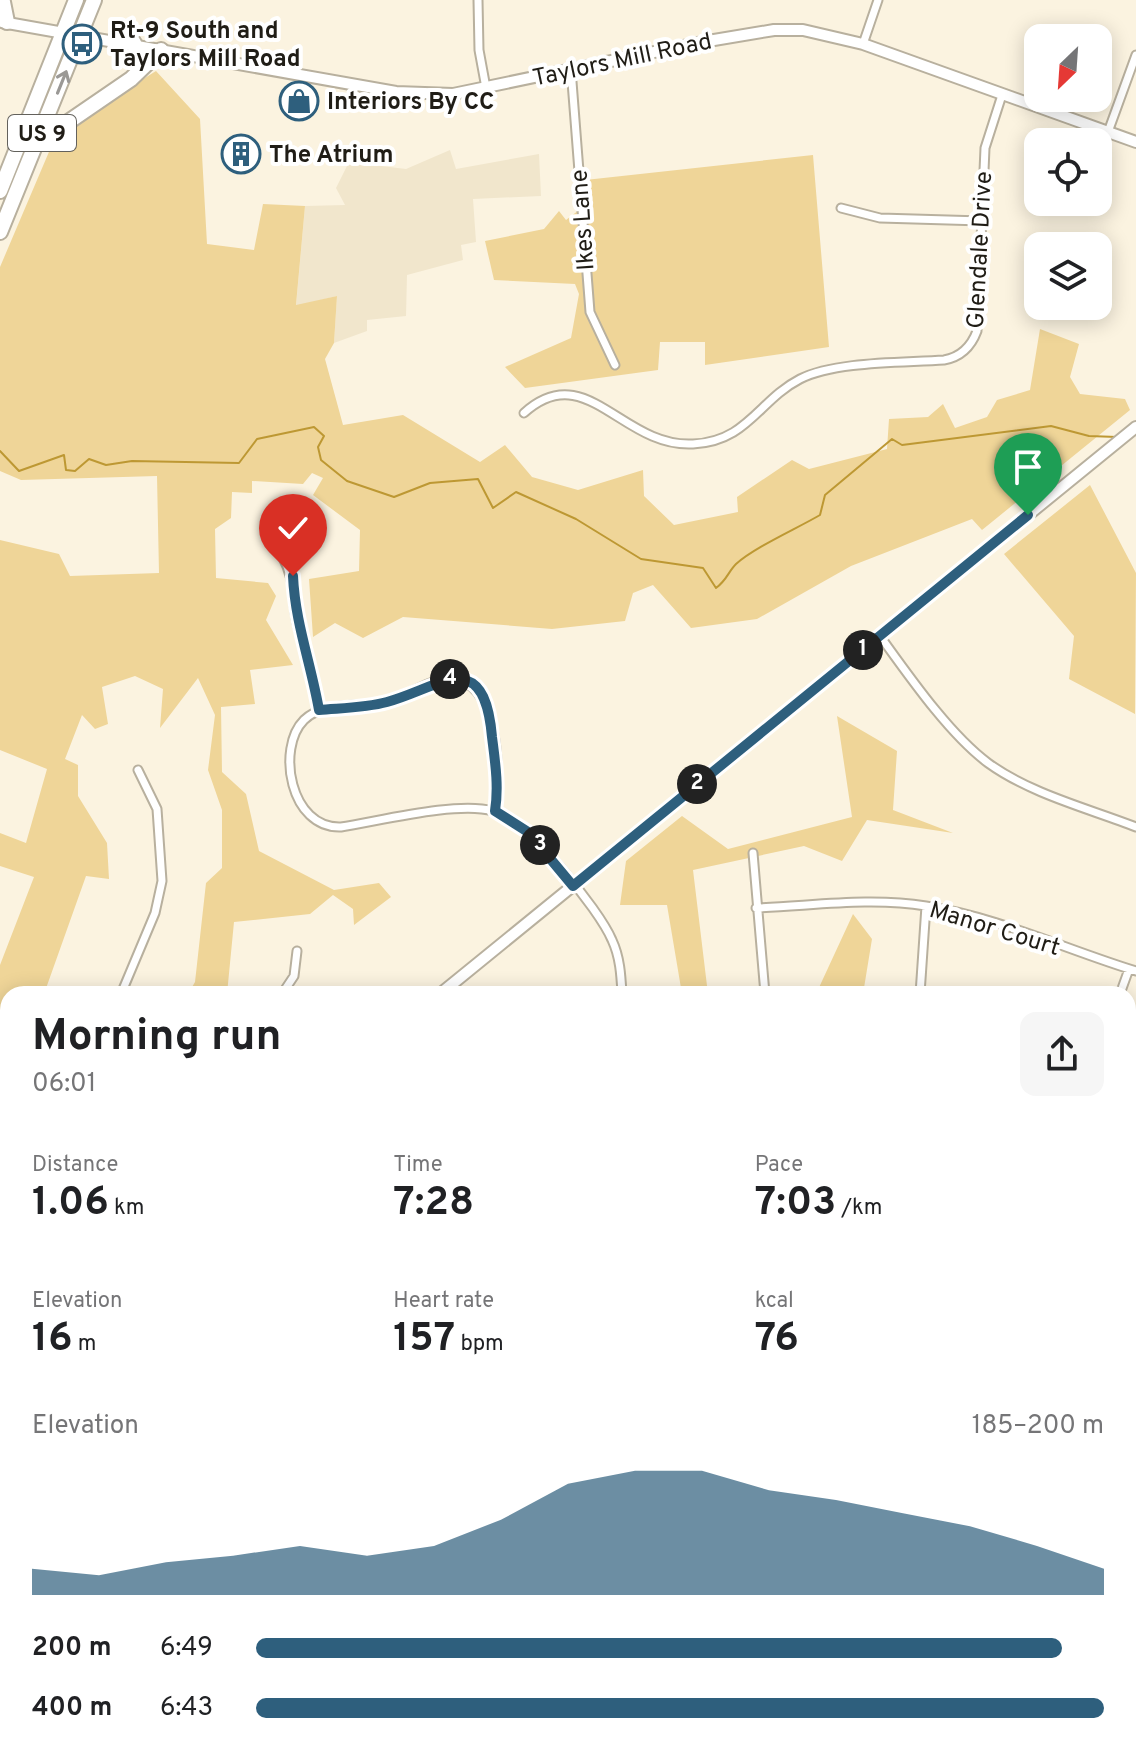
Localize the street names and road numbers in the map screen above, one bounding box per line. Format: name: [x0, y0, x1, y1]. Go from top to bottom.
street label: Taylors Mill Road: [530, 27, 715, 95]
road number: US 9: [8, 115, 76, 151]
street label: Ikes Lane: [565, 168, 602, 272]
street label: Glendale Drive: [962, 171, 1000, 330]
street label: Manor Court: [925, 896, 1063, 964]

